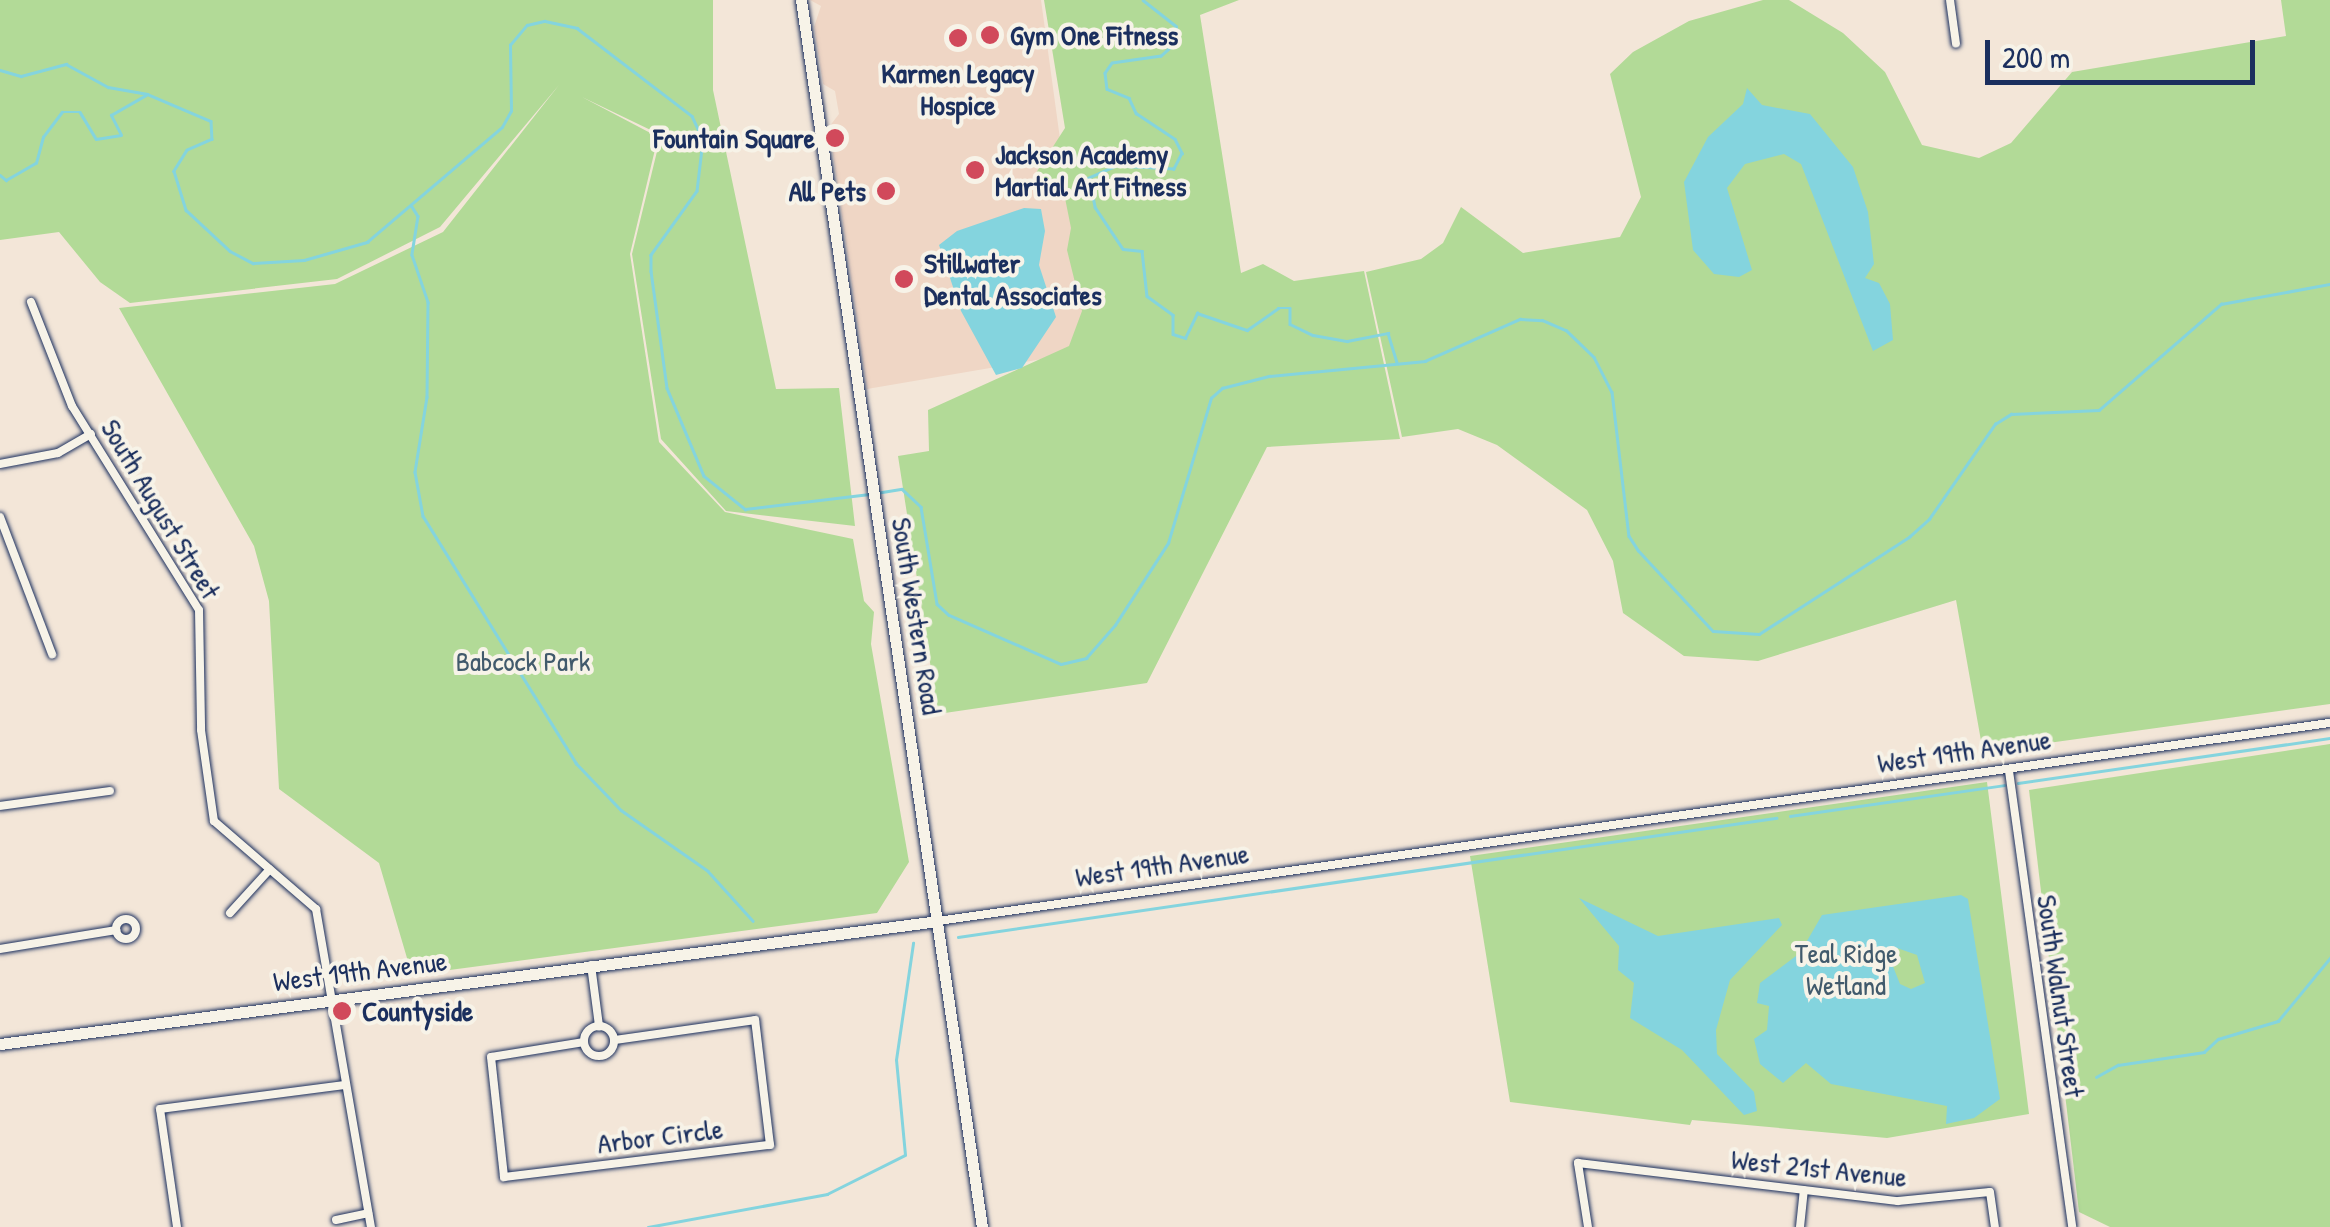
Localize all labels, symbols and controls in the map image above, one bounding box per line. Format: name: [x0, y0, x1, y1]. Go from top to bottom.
place label: Gym One Fitness: [1010, 18, 1178, 52]
scale bar: [1990, 20, 2260, 82]
marker: Gym One Fitness: [979, 24, 1001, 46]
marker: Karmen Legacy Hospice: [945, 25, 971, 51]
text: 200 m: [2002, 37, 2070, 77]
place label: Karmen Legacy Hospice: [881, 56, 1035, 122]
place label: Fountain Square: [653, 121, 815, 155]
marker: Fountain Square: [824, 127, 846, 149]
place label: Jackson Academy Martial Art Fitness: [995, 137, 1186, 203]
marker: Jackson Academy Martial Art Fitness: [964, 159, 986, 181]
place label: All Pets: [789, 174, 866, 208]
marker: All Pets: [875, 180, 897, 202]
place label: Stillwater Dental Associates: [924, 246, 1102, 312]
marker: Stillwater Dental Associates: [893, 268, 915, 290]
street label: South August Street: [94, 413, 228, 605]
street label: South Western Road: [885, 515, 949, 717]
park label: Babcock Park: [456, 644, 590, 678]
street label: West 19th Avenue: [1875, 722, 2053, 780]
street label: West 19th Avenue: [1073, 836, 1251, 894]
street label: South Walnut Street: [2030, 893, 2092, 1099]
park label: Teal Ridge Wetland: [1795, 936, 1897, 1002]
street label: West 19th Avenue: [271, 944, 449, 998]
place label: Countyside: [362, 994, 473, 1028]
marker: Countyside: [331, 1000, 353, 1022]
street label: Arbor Circle: [595, 1112, 725, 1160]
street label: West 21st Avenue: [1730, 1142, 1908, 1194]

